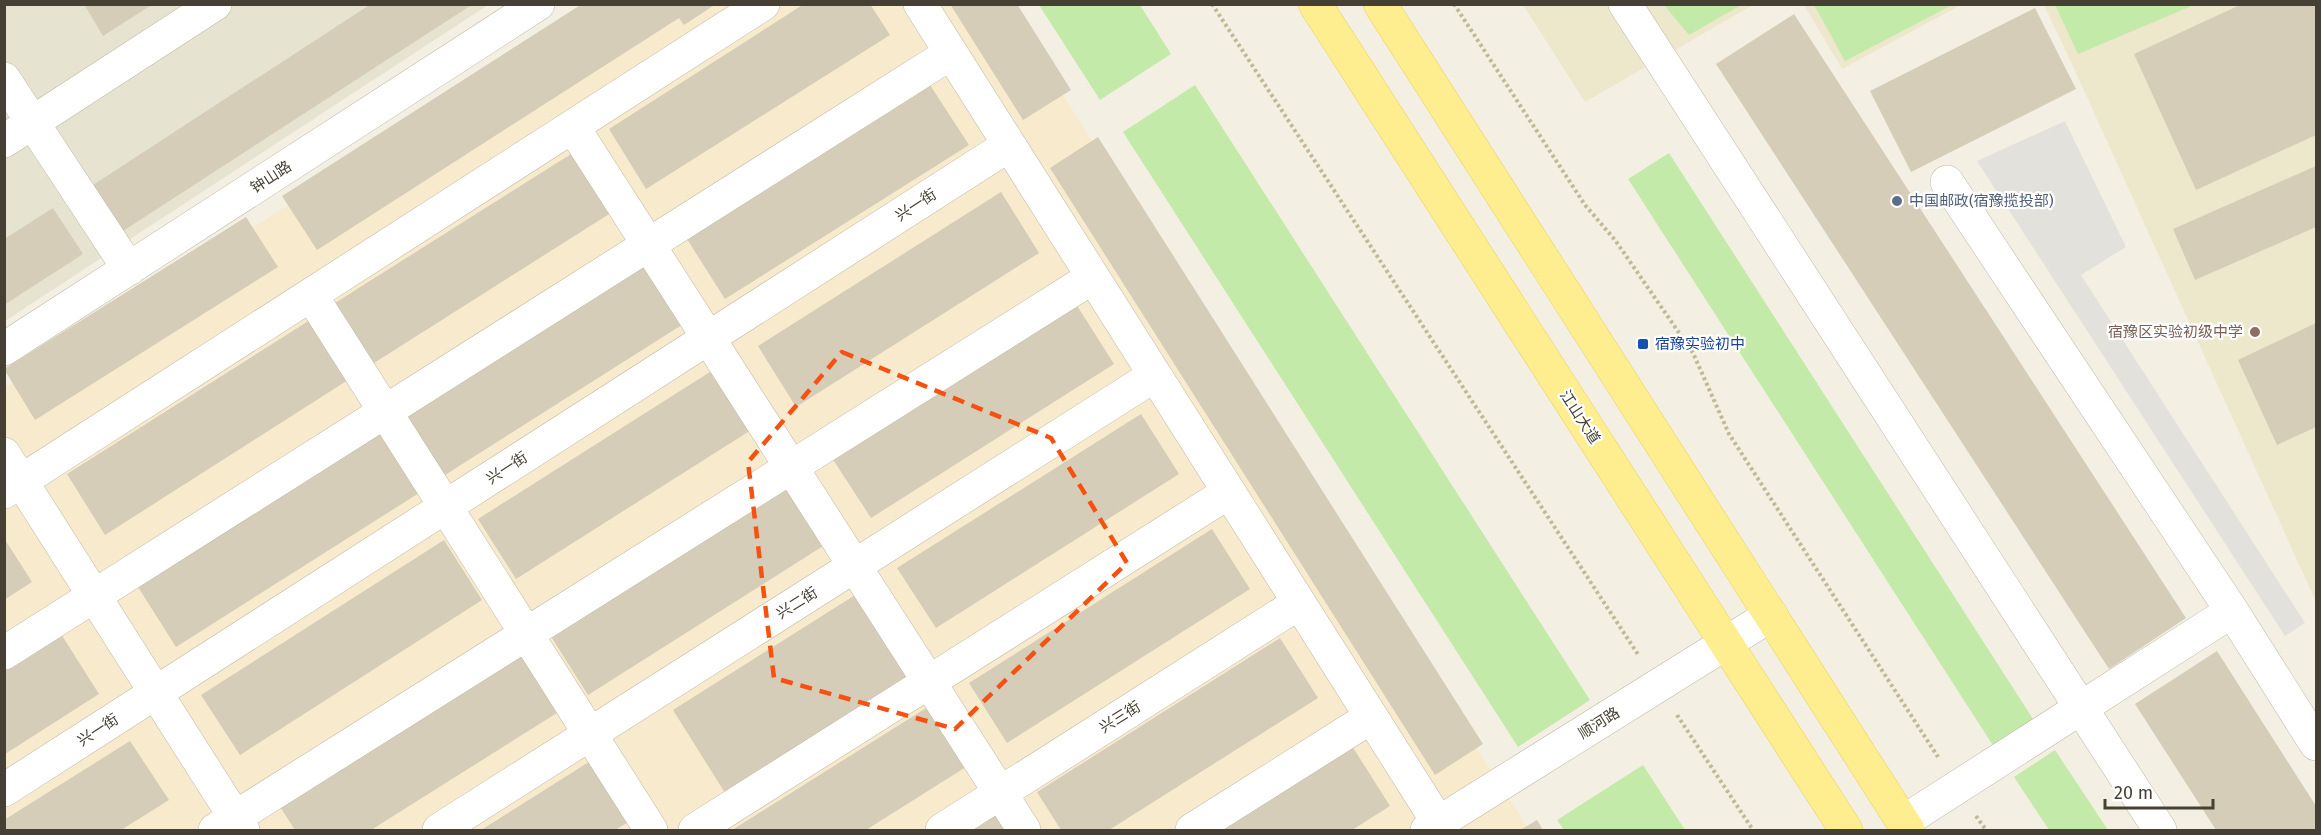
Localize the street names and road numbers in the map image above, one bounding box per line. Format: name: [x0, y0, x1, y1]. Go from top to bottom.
street label: 钟山路: [247, 157, 295, 197]
street label: 兴一街: [892, 185, 940, 225]
street label: 江山大道: [1556, 387, 1604, 447]
street label: 兴一街: [483, 448, 531, 488]
street label: 兴二街: [773, 583, 821, 623]
street label: 兴三街: [1096, 697, 1144, 737]
street label: 顺河路: [1575, 703, 1623, 743]
street label: 兴一街: [74, 710, 122, 750]

